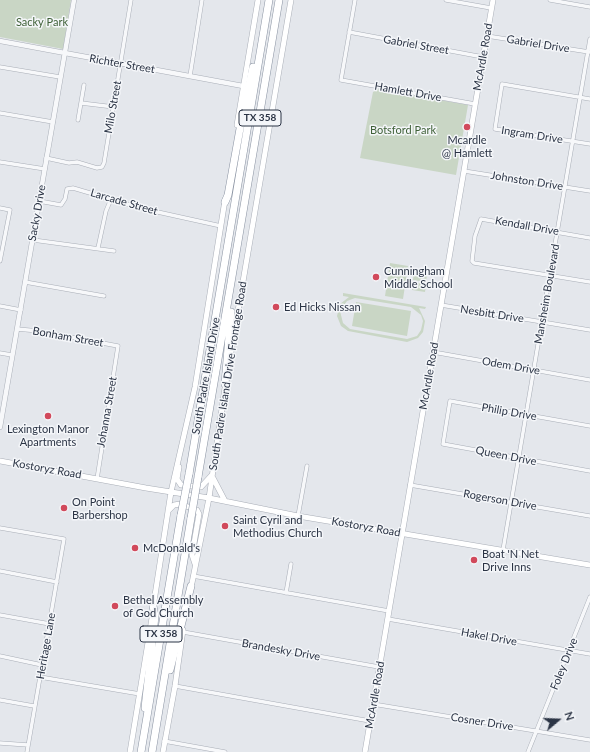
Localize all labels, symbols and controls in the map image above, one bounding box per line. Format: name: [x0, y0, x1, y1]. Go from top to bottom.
park label: Sacky Park: [16, 15, 68, 29]
street label: McArdle Road: [471, 22, 495, 92]
street label: Gabriel Drive: [506, 32, 570, 56]
street label: Gabriel Street: [382, 33, 450, 57]
street label: Richter Street: [88, 52, 156, 76]
street label: Milo Street: [102, 80, 124, 134]
street label: Hamlett Drive: [374, 80, 442, 104]
road number: TX 358: [239, 110, 281, 126]
marker: Mcardle @ Hamlett: [462, 122, 472, 132]
park label: Botsford Park: [370, 123, 436, 137]
street label: Ingram Drive: [500, 124, 564, 146]
place label: Mcardle @ Hamlett: [442, 133, 492, 159]
street label: Johnston Drive: [490, 169, 564, 193]
street label: Sacky Drive: [26, 184, 48, 242]
street label: Larcade Street: [89, 186, 159, 218]
street label: Kendall Drive: [494, 214, 560, 238]
street label: Mansheim Boulevard: [532, 243, 562, 345]
place label: Cunningham Middle School: [384, 264, 453, 290]
marker: Cunningham Middle School: [371, 272, 381, 282]
street label: South Padre Island Drive Frontage Road: [207, 280, 249, 472]
place label: Ed Hicks Nissan: [284, 300, 361, 314]
marker: Ed Hicks Nissan: [271, 302, 281, 312]
street label: Nesbitt Drive: [459, 302, 525, 326]
street label: South Padre Island Drive: [189, 316, 223, 436]
street label: Bonham Street: [31, 324, 105, 350]
street label: McArdle Road: [417, 341, 441, 411]
street label: Odem Drive: [481, 354, 541, 378]
street label: Johanna Street: [94, 375, 120, 449]
street label: Philip Drive: [480, 401, 538, 423]
marker: Lexington Manor Apartments: [43, 411, 53, 421]
place label: Lexington Manor Apartments: [7, 422, 89, 448]
street label: Queen Drive: [474, 444, 538, 468]
street label: Kostoryz Road: [11, 456, 83, 482]
street label: Rogerson Drive: [462, 487, 538, 513]
place label: On Point Barbershop: [72, 495, 128, 521]
marker: On Point Barbershop: [59, 503, 69, 513]
place label: Saint Cyril and Methodius Church: [233, 513, 322, 539]
street label: Kostoryz Road: [330, 514, 402, 540]
marker: Saint Cyril and Methodius Church: [220, 521, 230, 531]
place label: McDonald's: [143, 541, 200, 555]
marker: McDonald's: [130, 543, 140, 553]
place label: Boat 'N Net Drive Inns: [482, 547, 539, 573]
marker: Boat 'N Net Drive Inns: [469, 555, 479, 565]
place label: Bethel Assembly of God Church: [123, 593, 203, 619]
marker: Bethel Assembly of God Church: [110, 601, 120, 611]
street label: Heritage Lane: [34, 612, 58, 680]
road number: TX 358: [140, 626, 182, 642]
street label: Hakel Drive: [460, 626, 518, 648]
street label: Foley Drive: [548, 636, 580, 692]
street label: Brandesky Drive: [241, 637, 321, 663]
street label: McArdle Road: [363, 660, 387, 730]
north arrow: [538, 700, 578, 740]
text: N: [562, 710, 577, 722]
street label: Cosner Drive: [450, 711, 514, 733]

